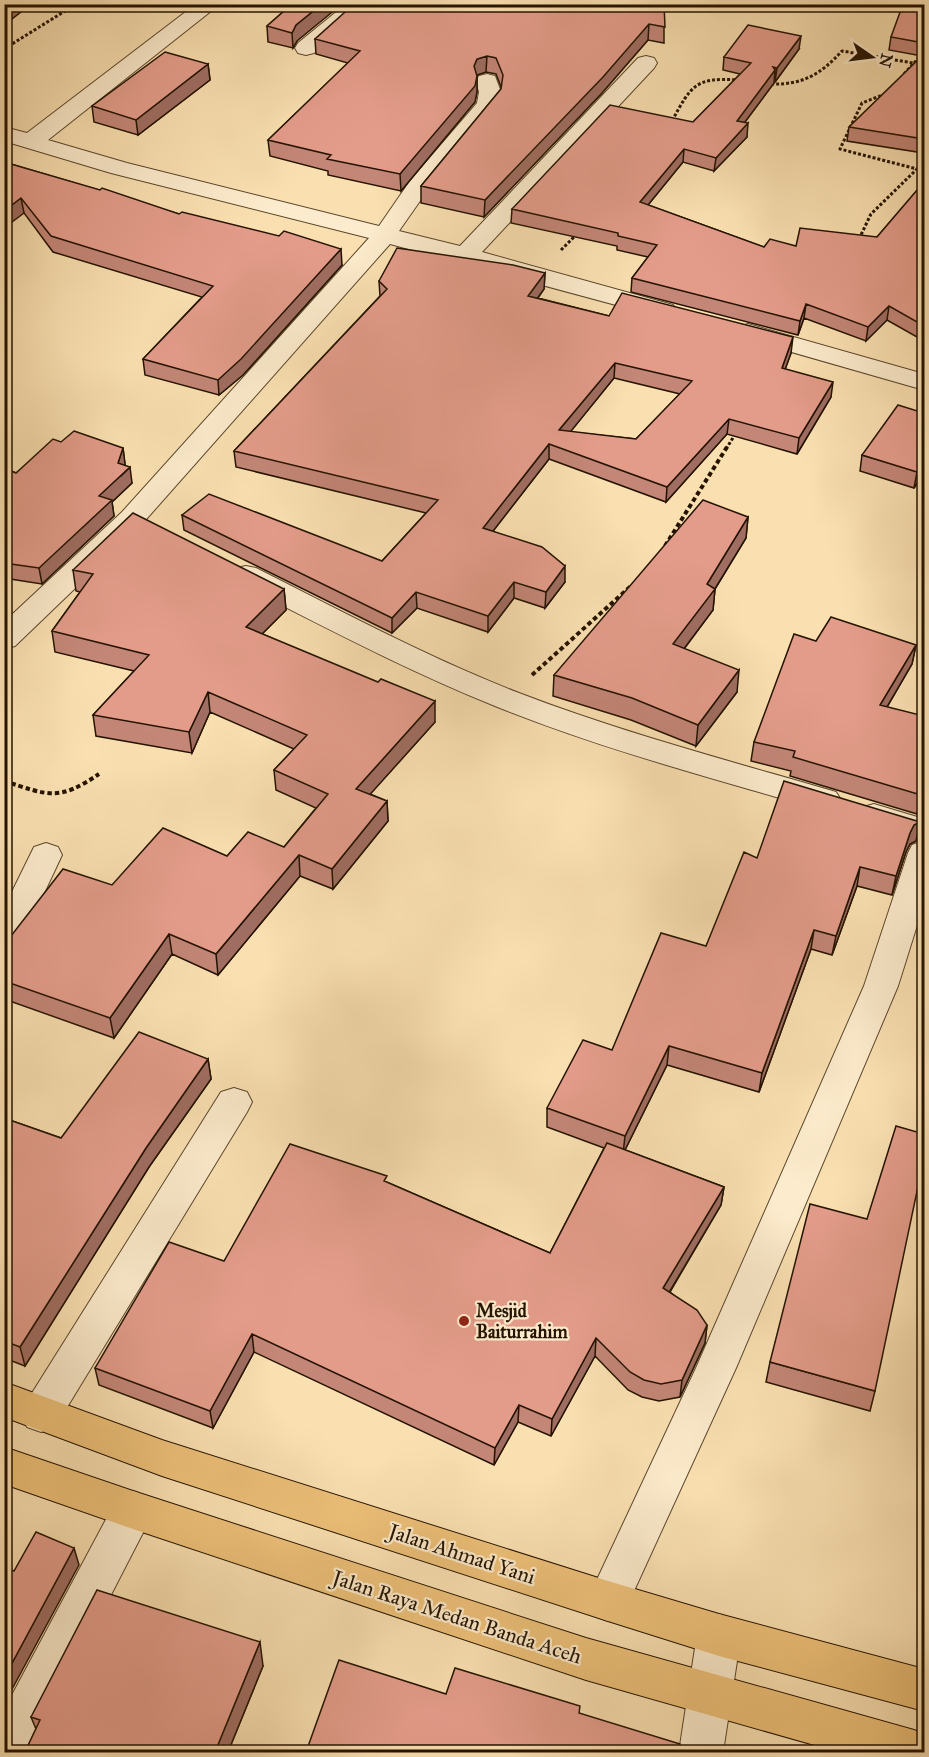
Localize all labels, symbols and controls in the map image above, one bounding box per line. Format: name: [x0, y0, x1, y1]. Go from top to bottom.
north arrow: [842, 27, 902, 87]
text: N: [875, 52, 897, 70]
place label: Mesjid Baiturrahim: [476, 1300, 568, 1343]
marker: Mesjid Baiturrahim: [457, 1314, 471, 1328]
street label: Jalan Ahmad Yani: [383, 1517, 539, 1590]
street label: Jalan Raya Medan Banda Aceh: [327, 1564, 585, 1670]

